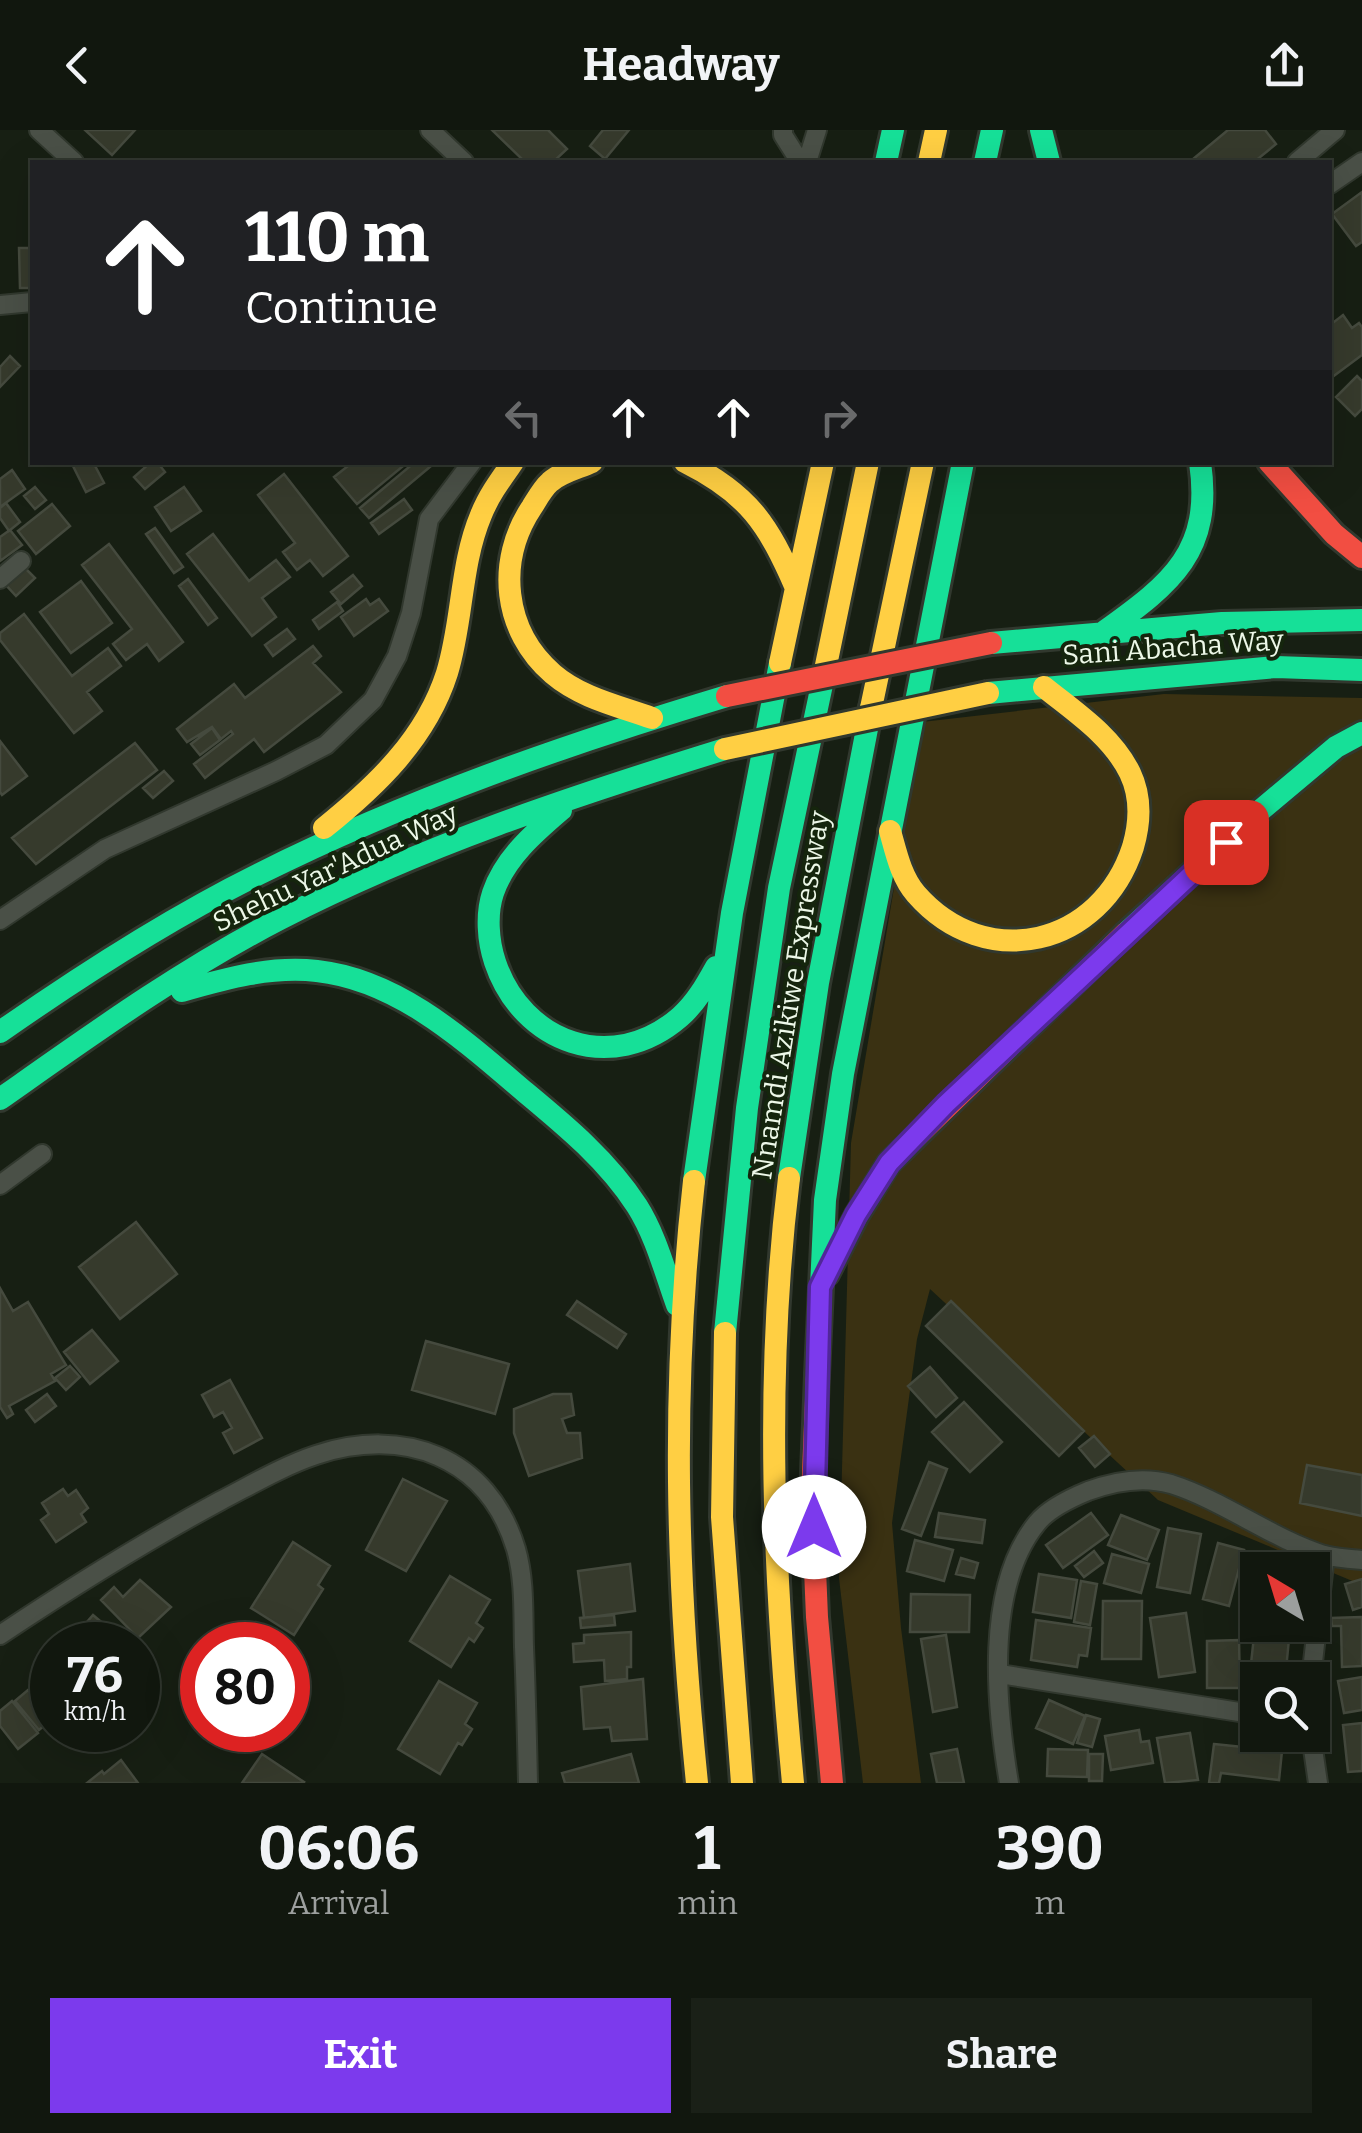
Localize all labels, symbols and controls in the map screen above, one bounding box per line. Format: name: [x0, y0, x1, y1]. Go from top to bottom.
icon: back: [50, 38, 105, 93]
text: Headway: [583, 38, 779, 92]
icon: share: [1257, 38, 1312, 93]
text: 110 m: [245, 196, 429, 280]
icon: ahead: [80, 200, 210, 330]
text: Continue: [245, 281, 438, 335]
icon: left: [496, 390, 551, 445]
icon: ahead: [601, 390, 656, 445]
icon: ahead: [706, 390, 761, 445]
icon: right: [811, 390, 866, 445]
street label: Sani Abacha Way: [1061, 623, 1285, 672]
street label: Shehu Yar'Adua Way: [207, 796, 463, 939]
pin: [1184, 800, 1269, 885]
street label: Nnamdi Azikiwe Expressway: [745, 808, 836, 1182]
icon: arrive: [1199, 815, 1254, 870]
position arrow: [762, 1475, 866, 1579]
north arrow: [1240, 1552, 1330, 1642]
map controls: [1240, 1552, 1330, 1752]
speed limit sign: 80: [180, 1622, 310, 1752]
text: 76: [67, 1645, 123, 1705]
button: search: [1240, 1662, 1330, 1752]
text: km/h: [64, 1697, 126, 1727]
text: 06:06: [258, 1813, 419, 1885]
text: 1: [695, 1813, 720, 1885]
text: 390: [996, 1813, 1104, 1885]
text: Arrival: [288, 1884, 389, 1922]
text: min: [677, 1884, 738, 1922]
text: m: [1035, 1884, 1065, 1922]
button: Exit: [50, 1998, 671, 2113]
button: Share: [691, 1998, 1312, 2113]

